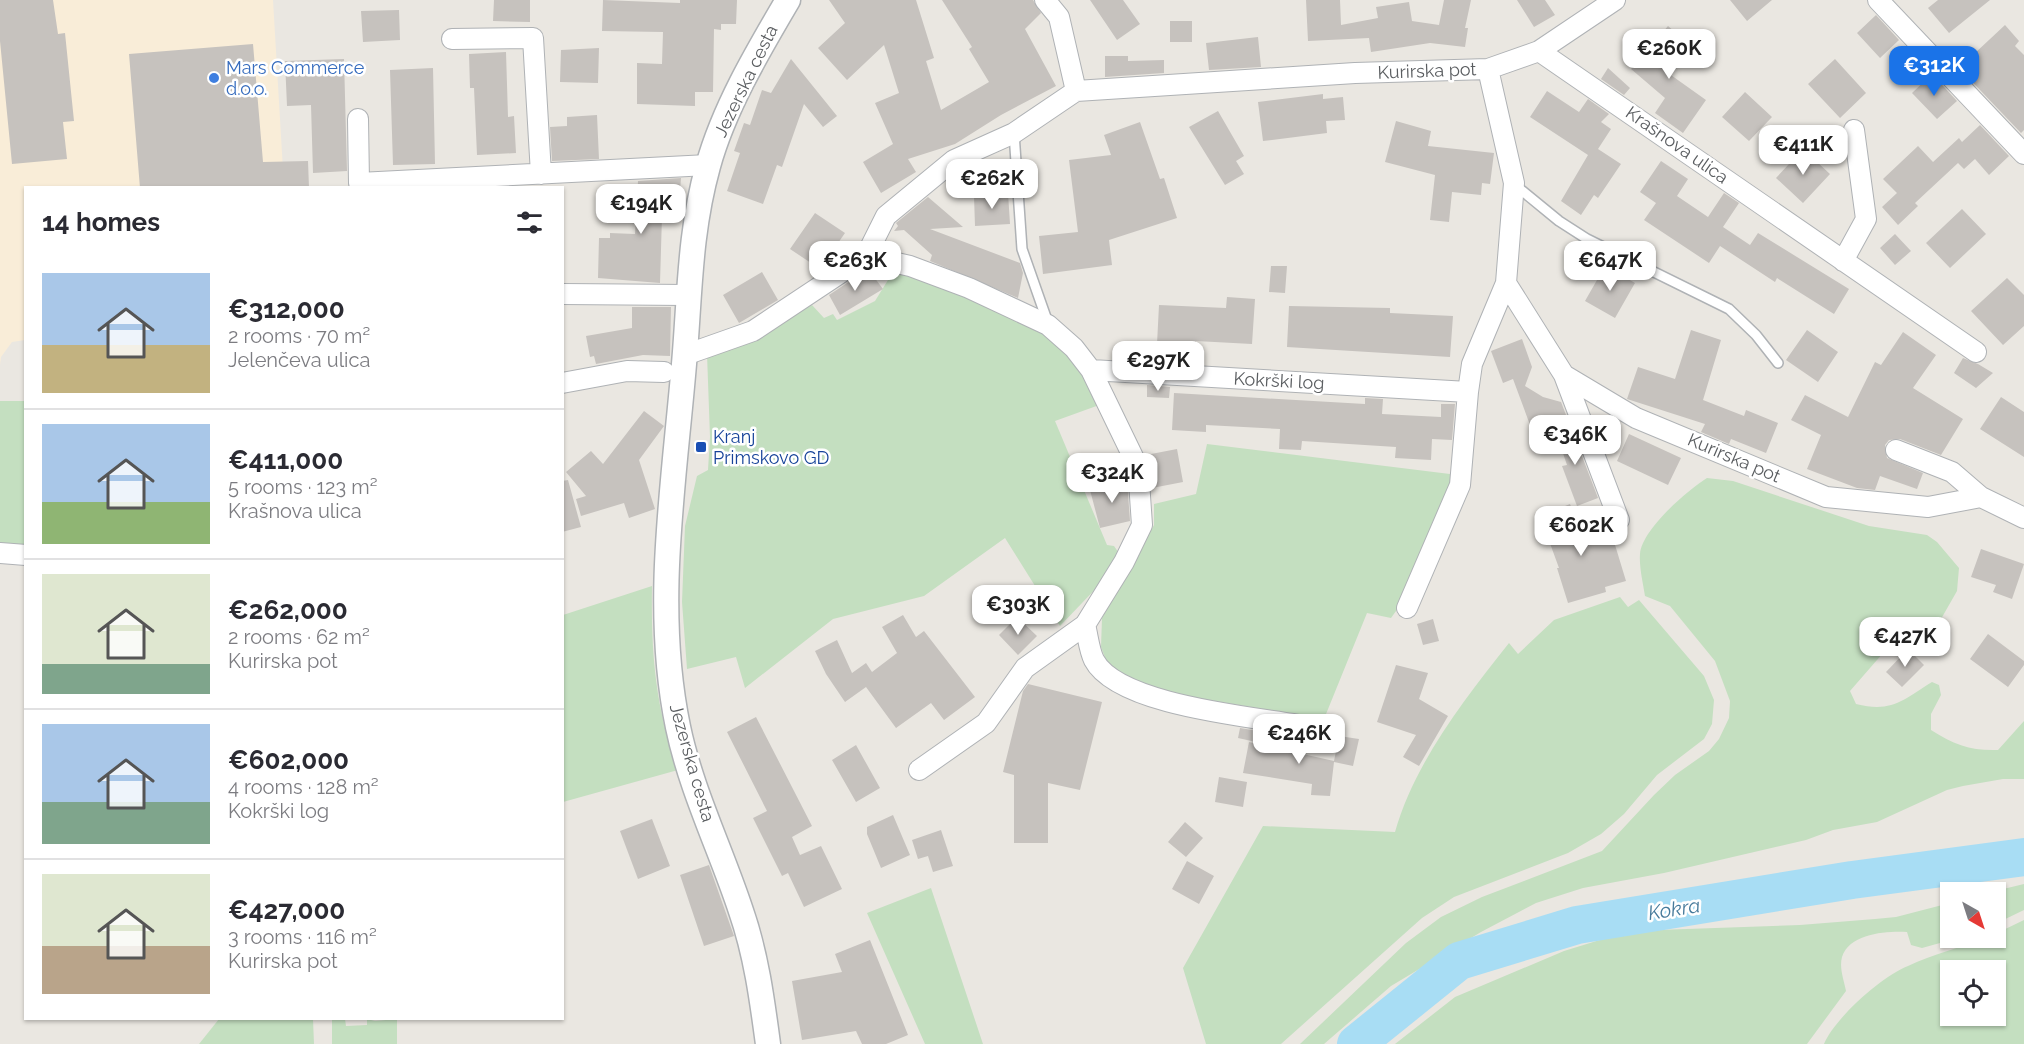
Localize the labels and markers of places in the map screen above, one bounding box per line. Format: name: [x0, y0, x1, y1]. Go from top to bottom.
pin: €260K: [1627, 29, 1711, 80]
pin: €312K: [1892, 46, 1976, 97]
place label: Mars Commerce d.o.o.: [226, 57, 365, 99]
marker: Mars Commerce d.o.o.: [207, 71, 221, 85]
pin: €411K: [1761, 125, 1845, 176]
pin: €262K: [950, 159, 1034, 210]
pin: €194K: [599, 184, 683, 235]
pin: €263K: [813, 241, 897, 292]
pin: €647K: [1568, 241, 1652, 292]
pin: €297K: [1116, 341, 1200, 392]
pin: €346K: [1533, 415, 1617, 466]
place label: Kranj Primskovo GD: [713, 426, 830, 468]
marker: Kranj Primskovo GD: [694, 440, 708, 454]
pin: €324K: [1070, 453, 1154, 504]
pin: €602K: [1539, 506, 1623, 557]
pin: €303K: [976, 585, 1060, 636]
pin: €427K: [1863, 617, 1947, 668]
pin: €246K: [1257, 714, 1341, 765]

